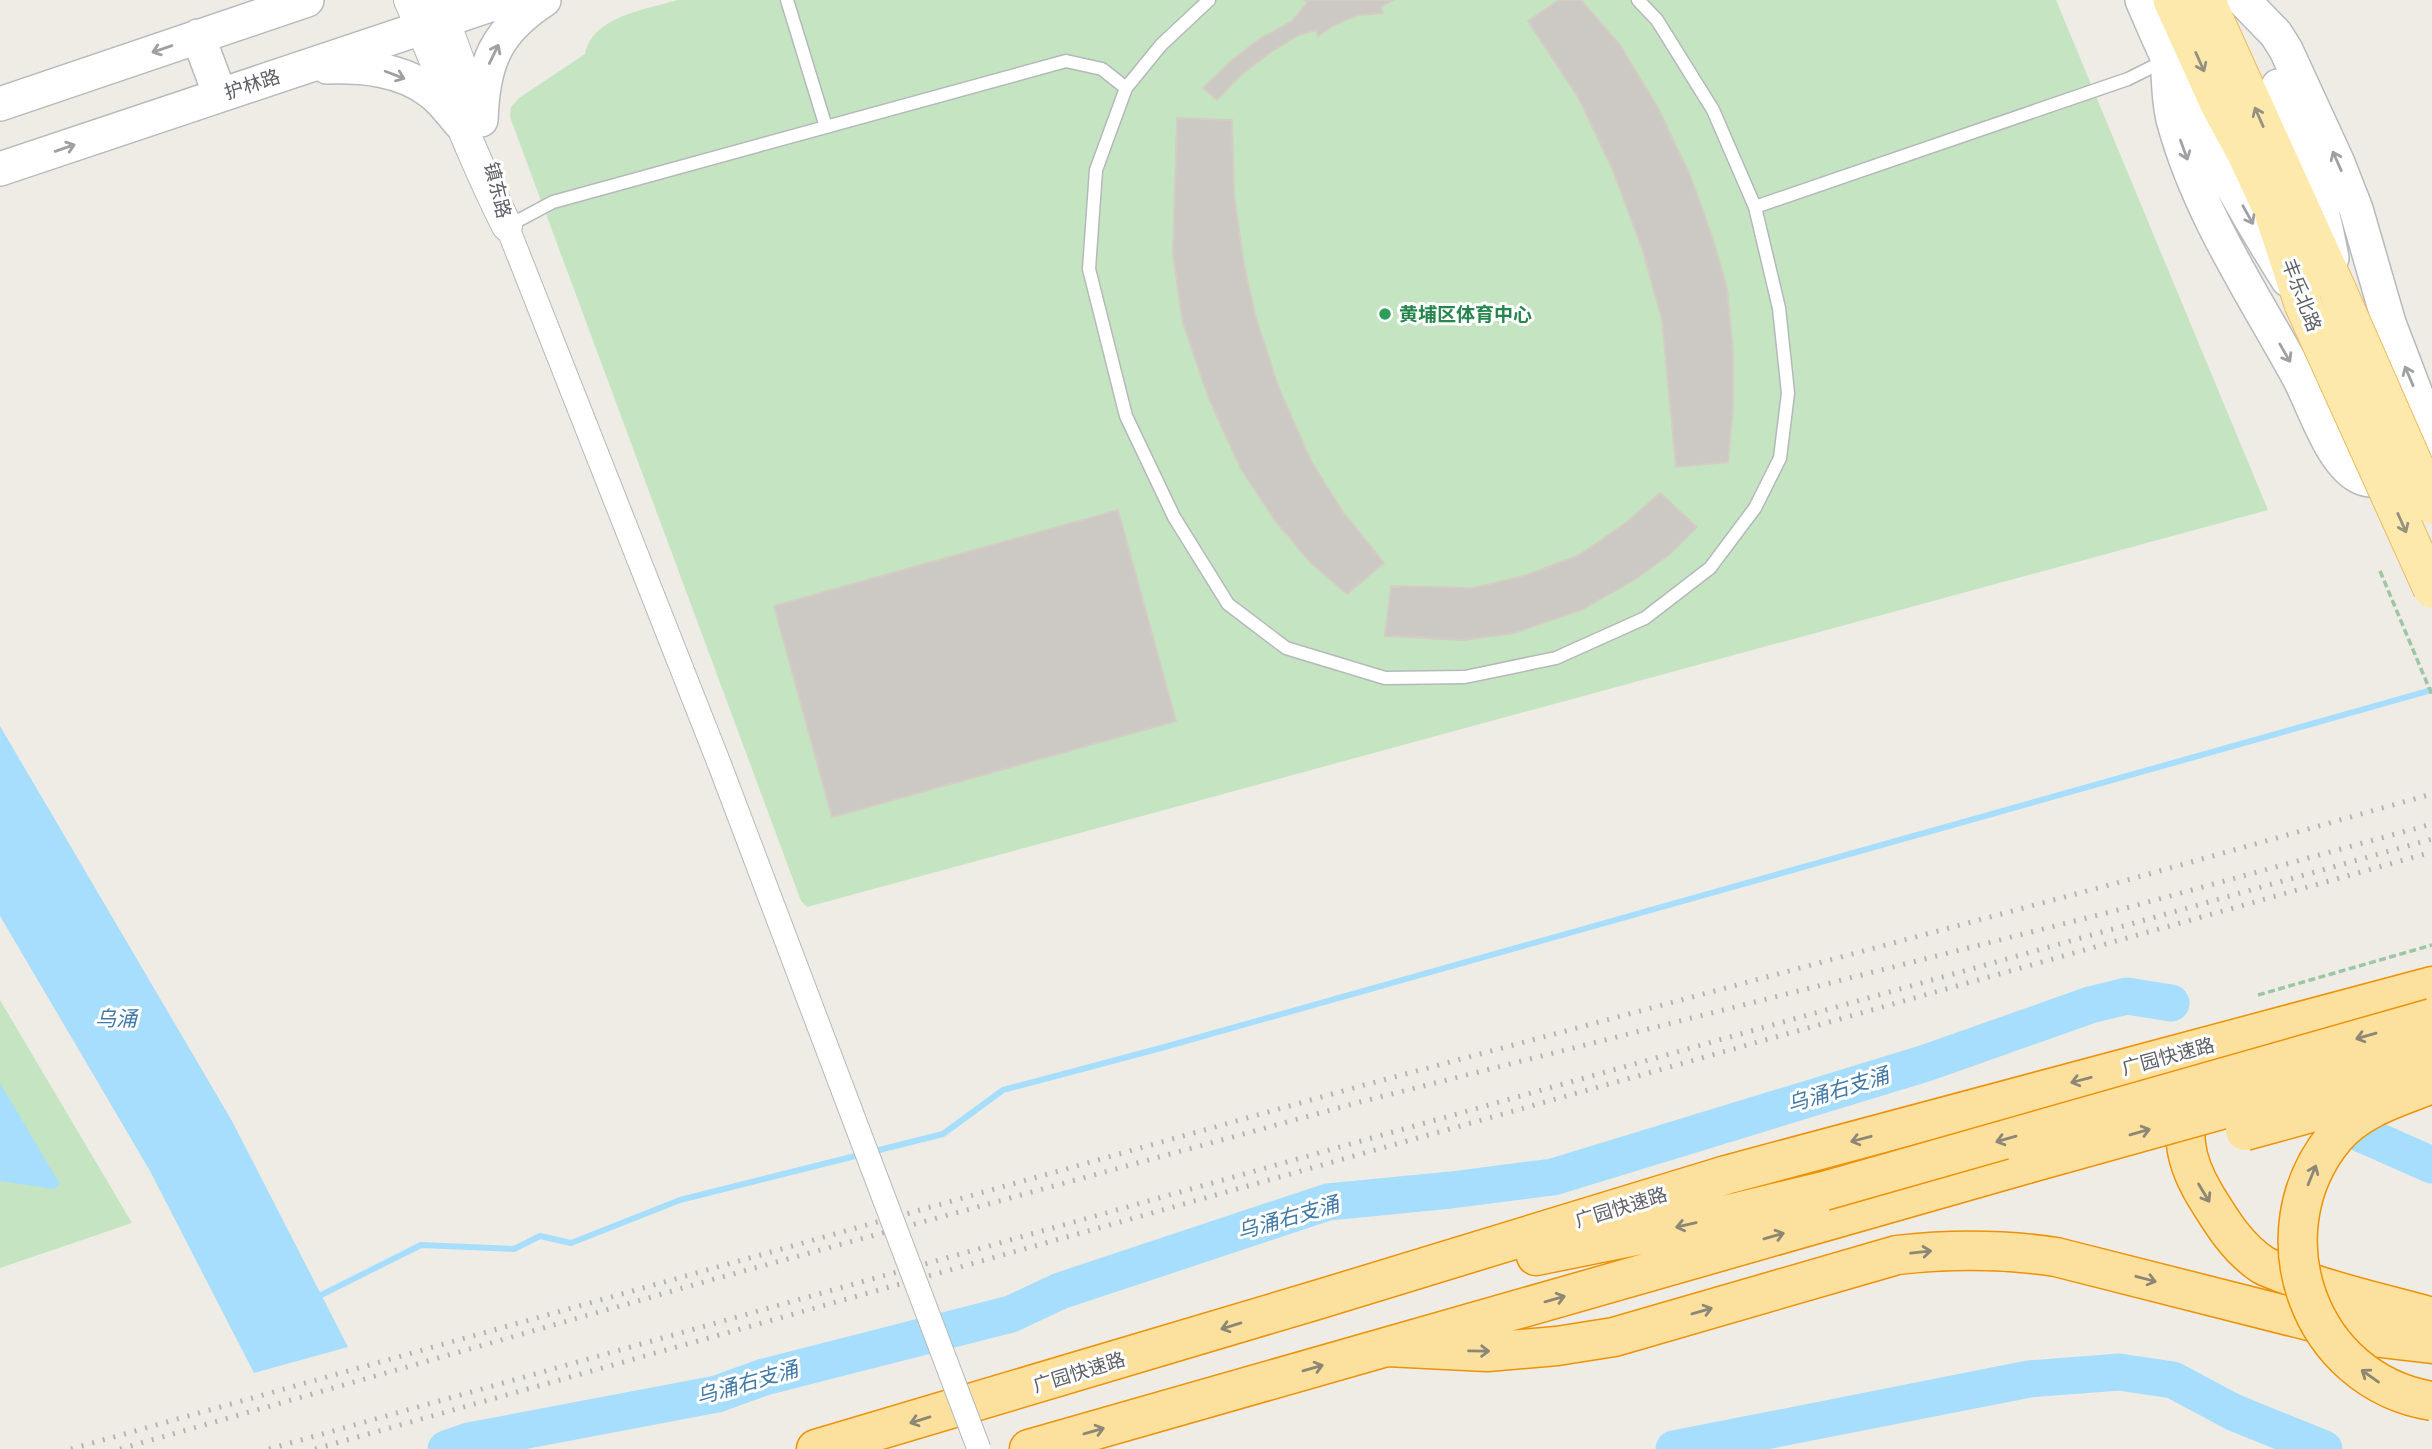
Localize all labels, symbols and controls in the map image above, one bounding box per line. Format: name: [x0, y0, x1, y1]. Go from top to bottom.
one-way arrow: [151, 43, 173, 56]
one-way arrow: [487, 44, 501, 65]
one-way arrow: [2194, 51, 2207, 72]
street label: 护林路: [221, 64, 283, 103]
one-way arrow: [383, 70, 405, 83]
one-way arrow: [2252, 107, 2265, 128]
one-way arrow: [2178, 138, 2191, 160]
one-way arrow: [53, 140, 75, 153]
one-way arrow: [2329, 151, 2342, 172]
street label: 镇东路: [480, 159, 517, 220]
one-way arrow: [2241, 204, 2255, 224]
street label: 丰乐北路: [2278, 255, 2327, 334]
place label: 黄埔区体育中心: [1399, 302, 1532, 325]
marker: 黄埔区体育中心: [1377, 306, 1393, 322]
one-way arrow: [2278, 342, 2292, 362]
one-way arrow: [2402, 366, 2415, 387]
one-way arrow: [2396, 512, 2409, 533]
water label: 乌涌: [95, 1005, 139, 1030]
one-way arrow: [2356, 1031, 2378, 1044]
street label: 广园快速路: [2119, 1032, 2217, 1079]
water label: 乌涌右支涌: [1784, 1061, 1893, 1116]
one-way arrow: [2070, 1074, 2092, 1087]
one-way arrow: [2129, 1125, 2151, 1138]
one-way arrow: [1850, 1133, 1872, 1146]
one-way arrow: [1995, 1134, 2017, 1147]
one-way arrow: [2306, 1165, 2319, 1186]
street label: 广园快速路: [1572, 1182, 1670, 1231]
one-way arrow: [2197, 1183, 2211, 1203]
water label: 乌涌右支涌: [1234, 1190, 1343, 1243]
one-way arrow: [1675, 1219, 1698, 1232]
one-way arrow: [1763, 1228, 1785, 1241]
one-way arrow: [1910, 1246, 1932, 1259]
one-way arrow: [2134, 1273, 2157, 1286]
one-way arrow: [1544, 1291, 1566, 1304]
one-way arrow: [1691, 1304, 1713, 1317]
one-way arrow: [1221, 1321, 1243, 1334]
one-way arrow: [1467, 1345, 1490, 1358]
street label: 广园快速路: [1030, 1347, 1128, 1396]
water label: 乌涌右支涌: [693, 1355, 802, 1408]
one-way arrow: [1301, 1361, 1324, 1374]
one-way arrow: [2361, 1369, 2380, 1383]
one-way arrow: [909, 1414, 931, 1427]
one-way arrow: [1083, 1423, 1105, 1436]

